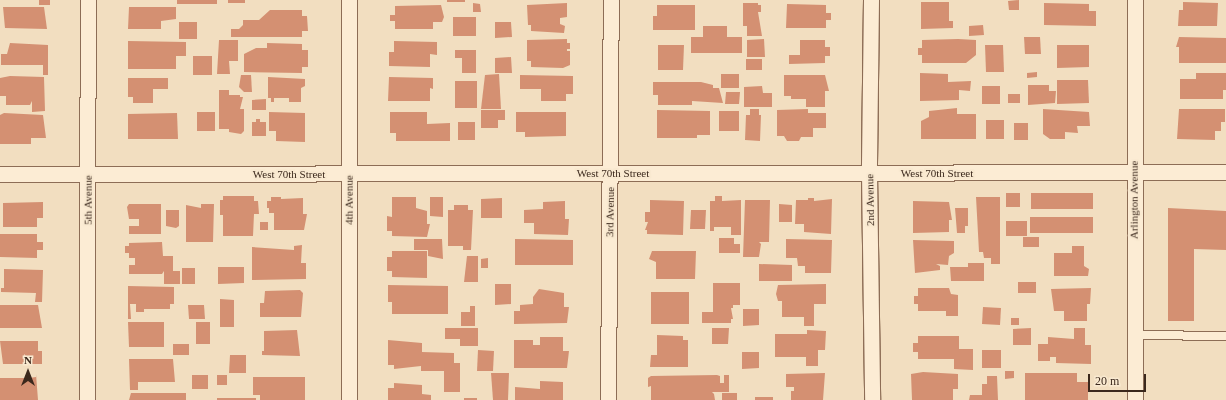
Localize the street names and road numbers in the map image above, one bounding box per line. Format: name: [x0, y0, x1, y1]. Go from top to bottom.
street label: Arlington Avenue: [1127, 161, 1141, 239]
street label: West 70th Street: [577, 166, 649, 180]
street label: West 70th Street: [901, 166, 973, 180]
street label: West 70th Street: [253, 167, 325, 181]
street label: 2nd Avenue: [863, 174, 877, 226]
street label: 5th Avenue: [81, 175, 95, 225]
street label: 4th Avenue: [342, 175, 356, 225]
street label: 3rd Avenue: [603, 186, 617, 238]

